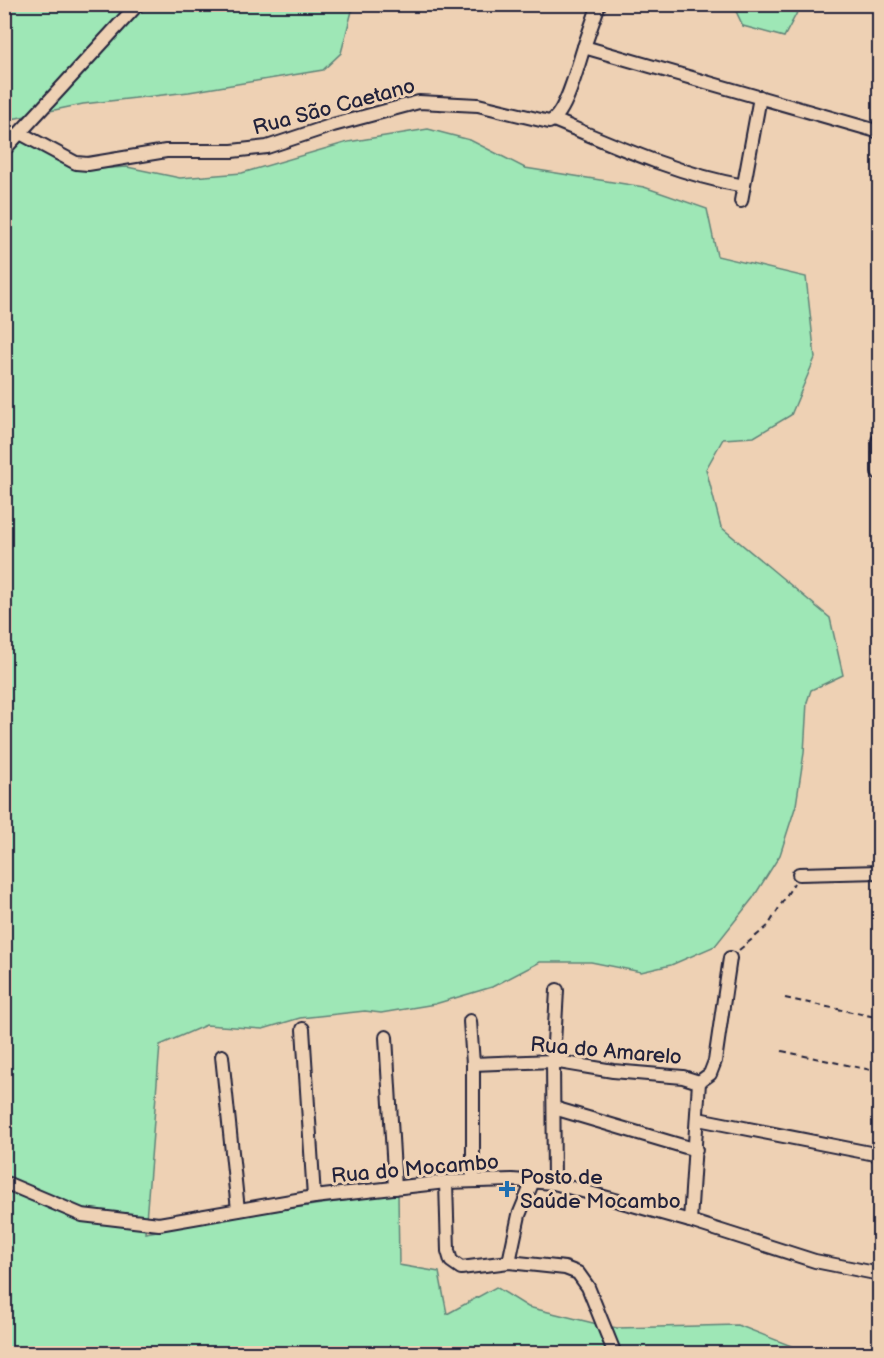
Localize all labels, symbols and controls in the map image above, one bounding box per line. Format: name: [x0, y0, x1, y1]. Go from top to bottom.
street label: Rua São Caetano: [250, 73, 418, 141]
street label: Rua do Amarelo: [529, 1032, 683, 1070]
street label: Rua do Mocambo: [330, 1149, 500, 1189]
place label: Posto de Saúde Mocambo: [520, 1165, 681, 1214]
marker: Posto de Saúde Mocambo: [498, 1180, 516, 1198]

